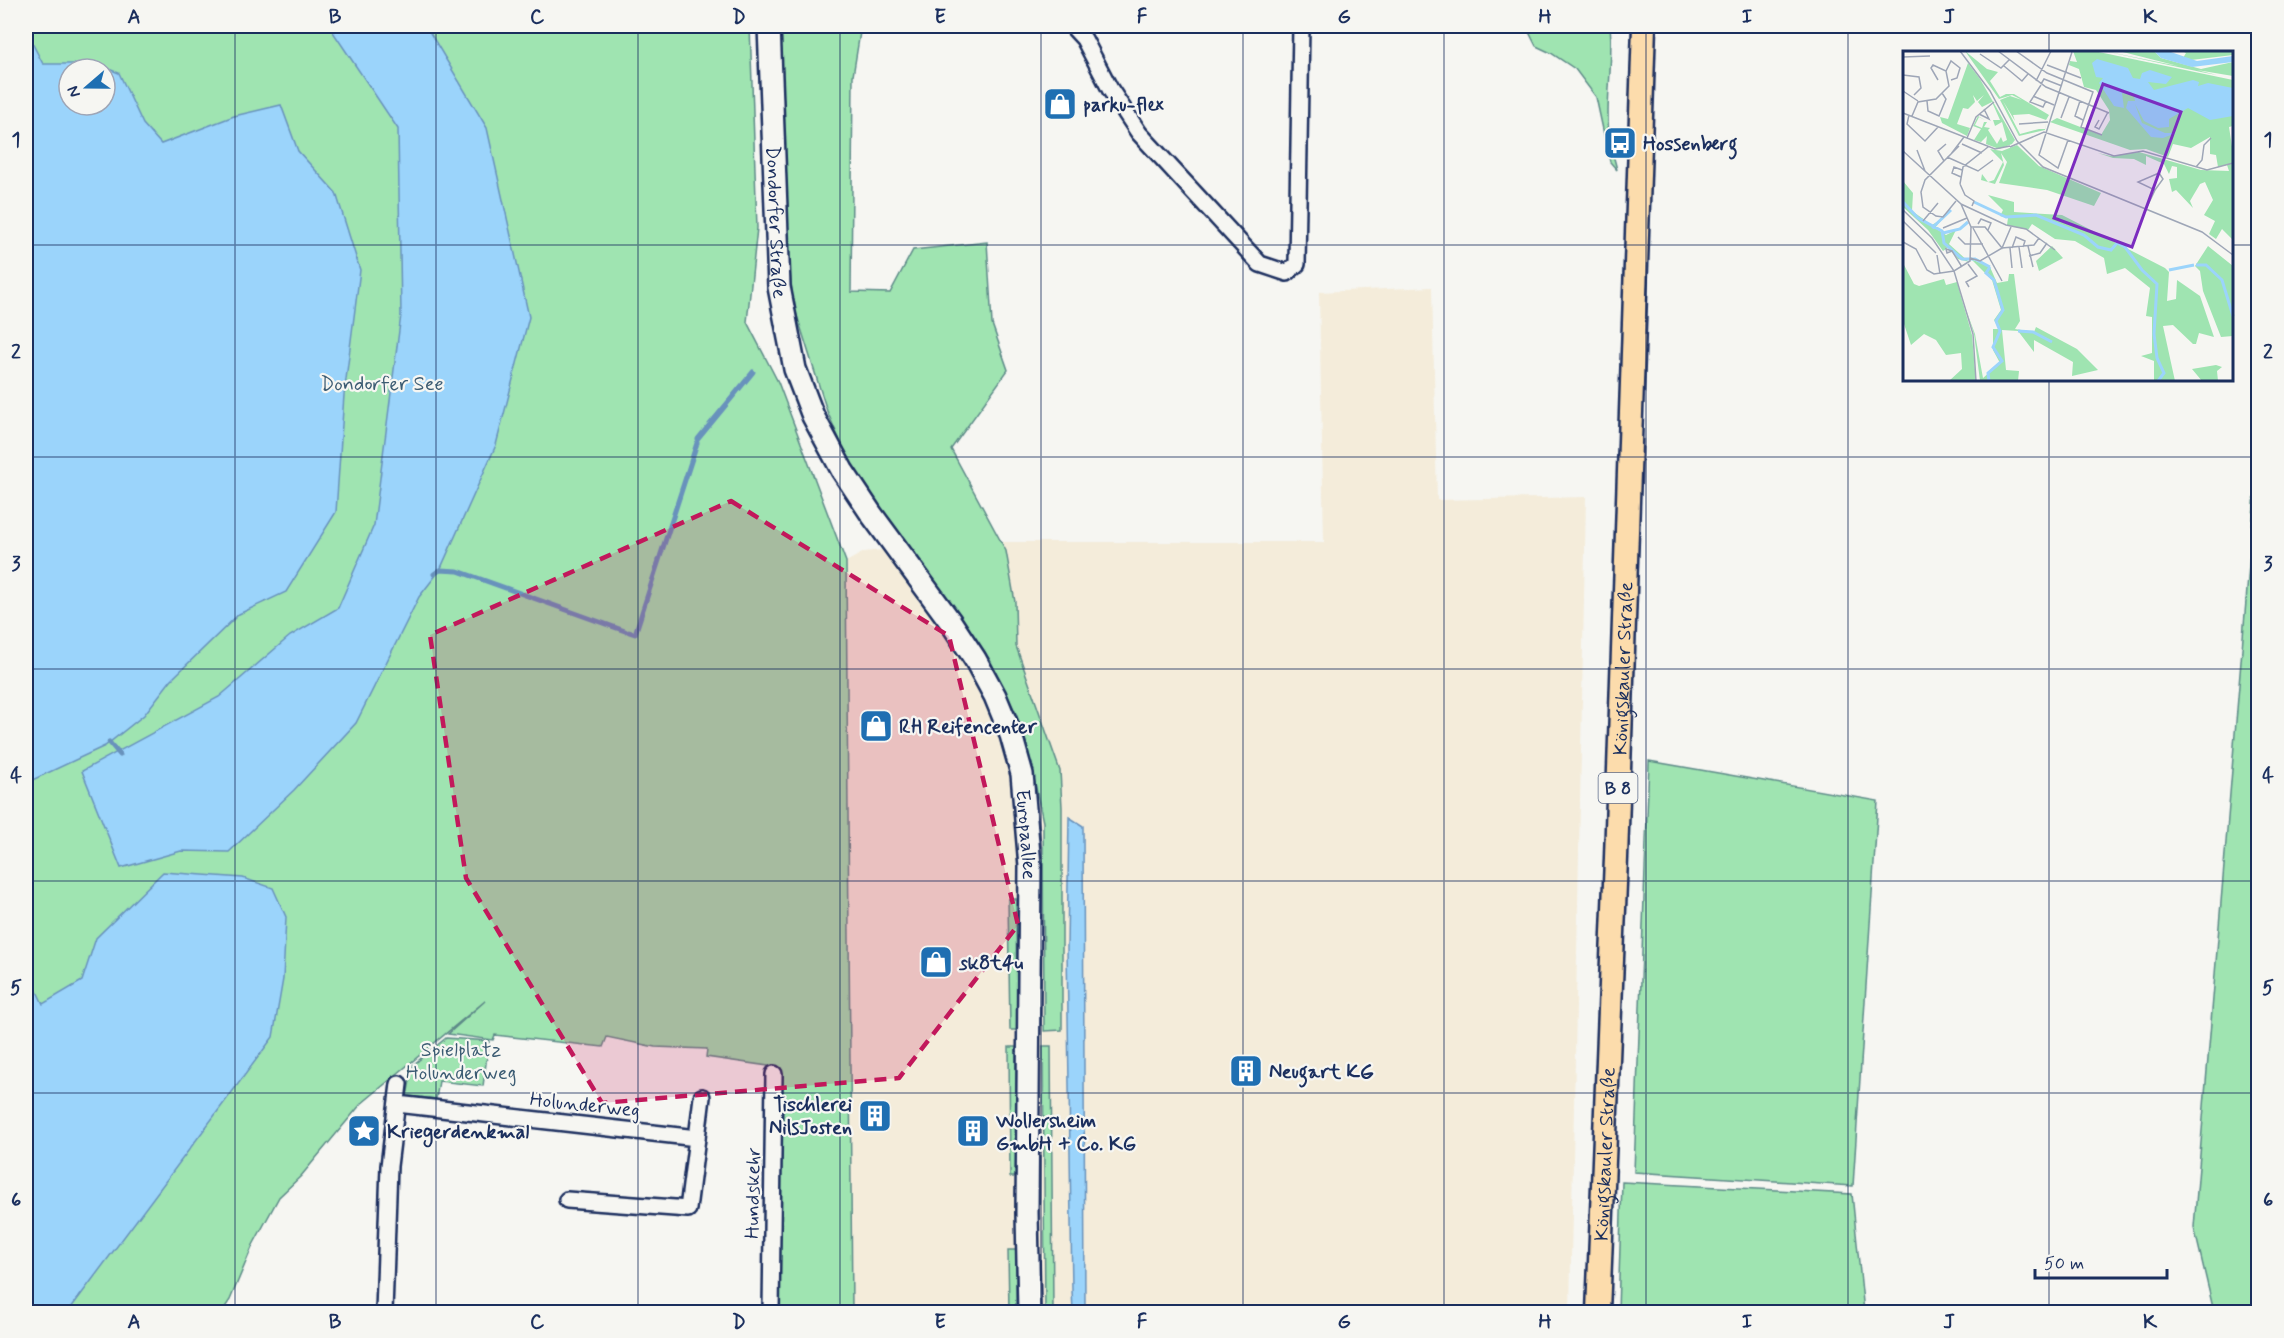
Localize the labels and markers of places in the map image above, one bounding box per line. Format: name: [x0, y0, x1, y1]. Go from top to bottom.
shop icon: parku-flex: [1042, 86, 1078, 122]
place label: parku-flex: [1083, 92, 1164, 119]
bus stop icon: Hossenberg: [1602, 125, 1638, 161]
place label: Hossenberg: [1643, 131, 1738, 160]
shop icon: RH Reifencenter: [858, 708, 894, 744]
place label: RH Reifencenter: [899, 714, 1037, 741]
shop icon: sk8t4u: [918, 944, 954, 980]
place label: sk8t4u: [958, 950, 1023, 977]
building icon: Neugart KG: [1228, 1053, 1264, 1089]
place label: Neugart KG: [1269, 1059, 1374, 1088]
place label: Tischlerei NilsJosten: [769, 1092, 852, 1142]
building icon: Tischlerei NilsJosten: [857, 1098, 893, 1134]
place label: Wollersheim GmbH + Co. KG: [995, 1108, 1136, 1158]
place icon: Kriegerdenkmal: [346, 1113, 382, 1149]
building icon: Wollersheim GmbH + Co. KG: [955, 1113, 991, 1149]
place label: Kriegerdenkmal: [387, 1119, 529, 1148]

